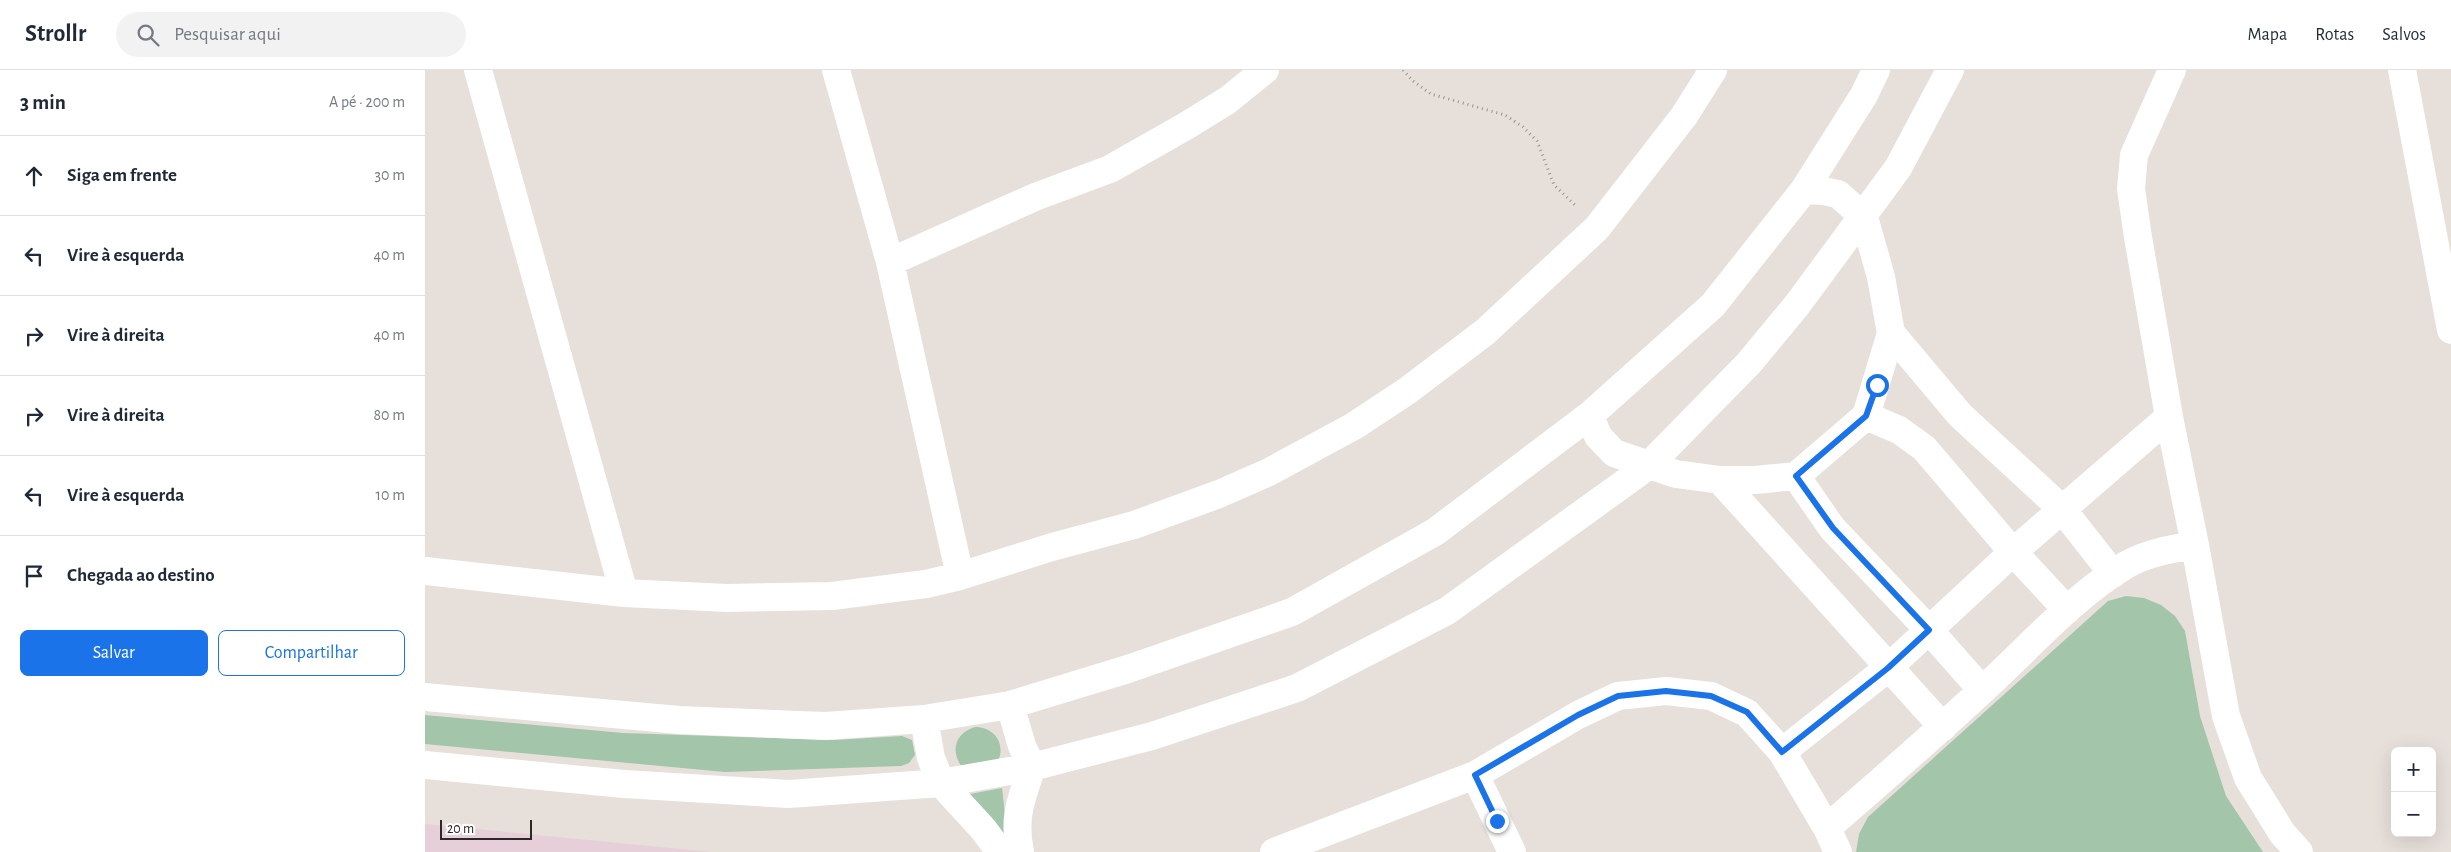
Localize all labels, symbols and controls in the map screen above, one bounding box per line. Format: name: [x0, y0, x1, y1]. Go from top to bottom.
search box: [116, 12, 466, 57]
icon: search: [134, 21, 162, 49]
text: Strollr: [25, 22, 86, 46]
text: Pesquisar aqui: [174, 25, 281, 44]
text: Mapa: [2248, 26, 2287, 44]
text: Rotas: [2315, 26, 2354, 44]
text: Salvos: [2382, 26, 2426, 44]
text: 3 min: [20, 92, 66, 113]
text: A pé · 200 m: [329, 94, 405, 110]
icon: ahead: [20, 162, 48, 190]
text: Siga em frente: [67, 166, 177, 185]
text: 30 m: [375, 167, 405, 183]
icon: left: [20, 242, 48, 270]
text: Vire à esquerda: [67, 246, 184, 265]
text: 40 m: [373, 247, 405, 263]
icon: right: [20, 322, 48, 350]
text: Vire à direita: [67, 326, 165, 345]
text: 40 m: [373, 327, 405, 343]
route start: [1866, 374, 1889, 397]
icon: right: [20, 402, 48, 430]
text: Vire à direita: [67, 406, 165, 425]
text: 80 m: [374, 407, 405, 423]
icon: left: [20, 482, 48, 510]
text: Vire à esquerda: [67, 486, 184, 505]
text: 10 m: [376, 487, 405, 503]
icon: arrive: [20, 562, 48, 590]
text: Chegada ao destino: [67, 566, 215, 585]
button: Salvar: [20, 630, 208, 676]
button: Compartilhar: [218, 630, 405, 676]
map controls: [2391, 747, 2436, 837]
button: +: [2391, 747, 2436, 792]
button: −: [2391, 792, 2436, 837]
route end: [1486, 810, 1509, 833]
scale bar: [440, 817, 533, 840]
text: 20 m: [447, 822, 474, 836]

